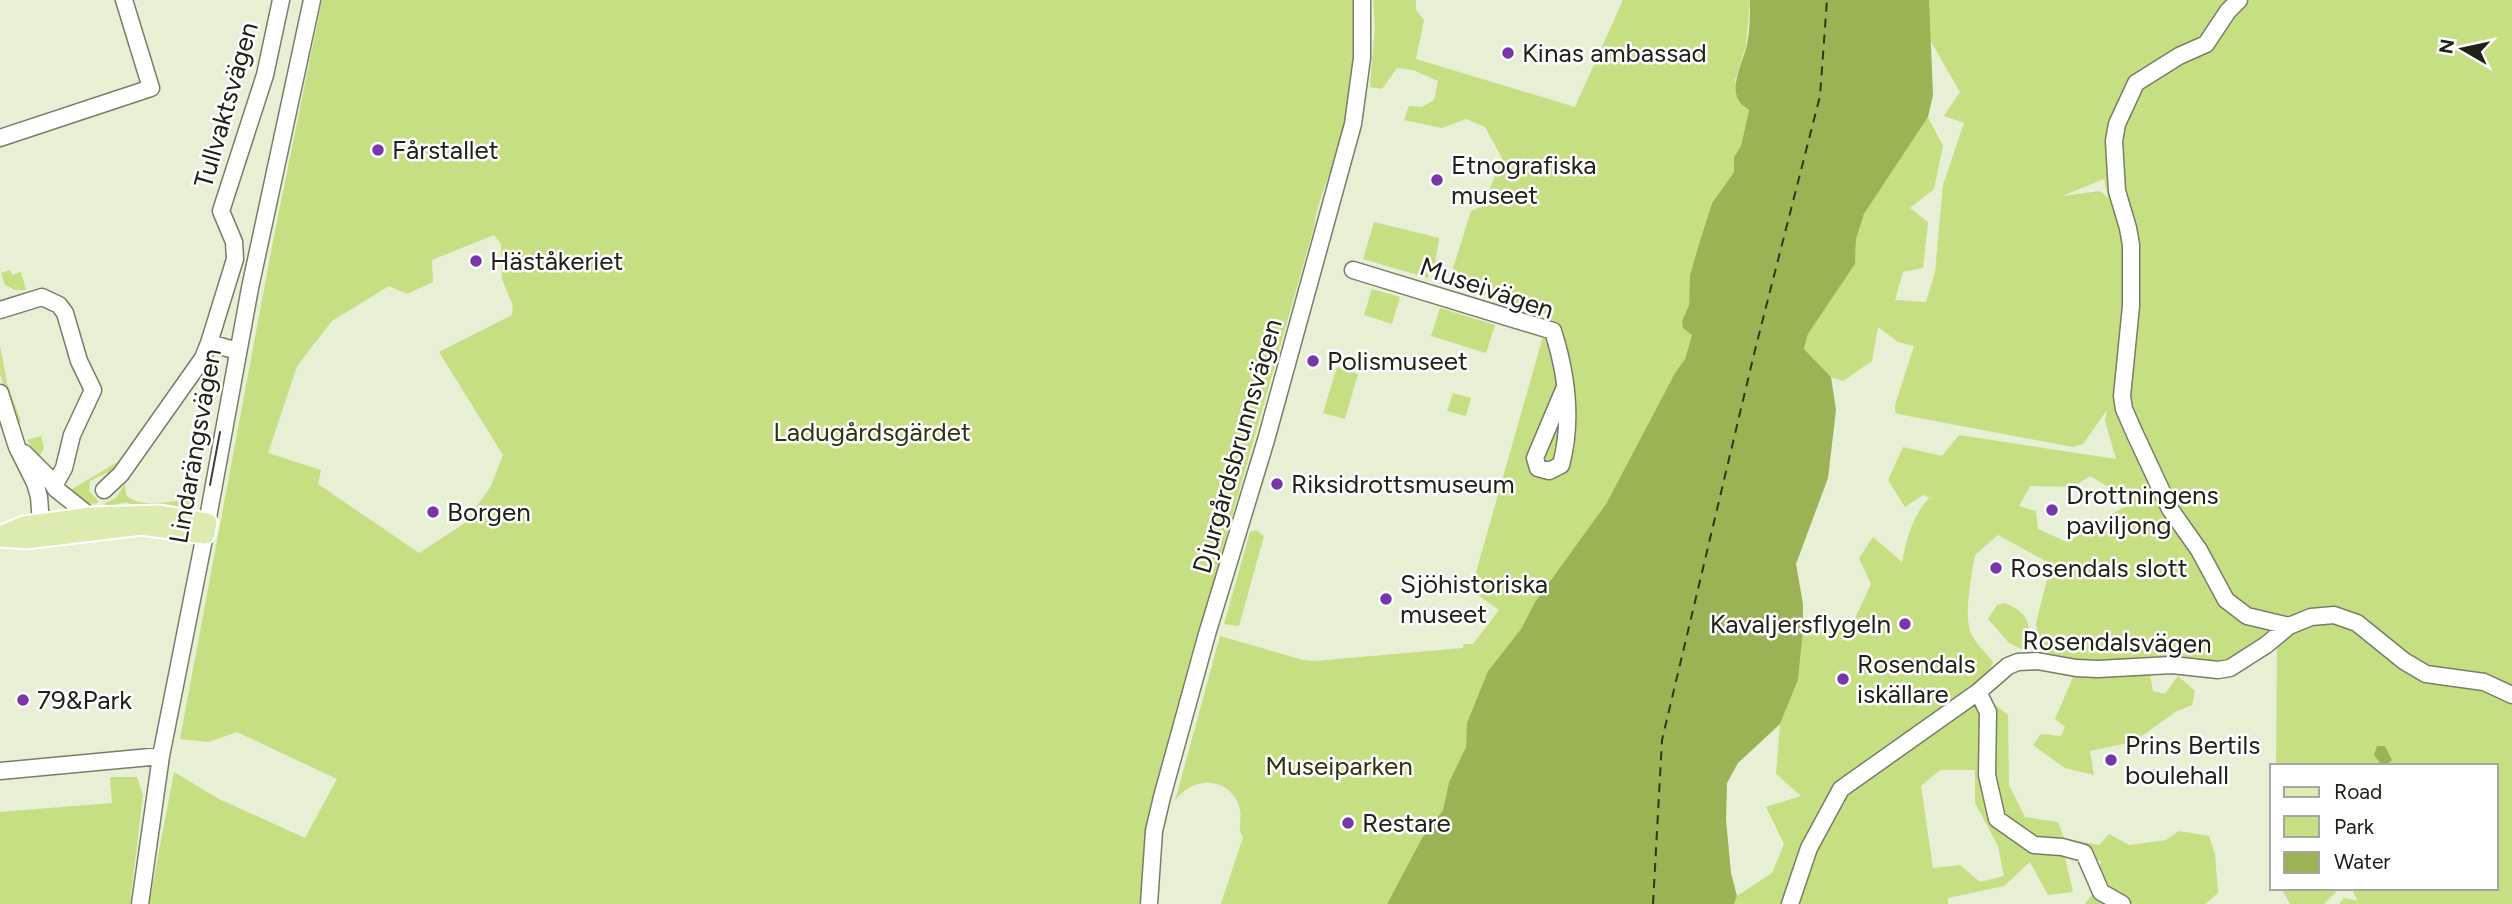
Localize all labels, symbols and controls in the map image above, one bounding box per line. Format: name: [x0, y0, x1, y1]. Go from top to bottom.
north arrow: [2428, 14, 2498, 84]
street label: Tullvaktsvägen: [187, 18, 265, 192]
place label: Kinas ambassad: [1522, 37, 1707, 69]
text: N: [2434, 37, 2459, 55]
marker: Kinas ambassad: [1500, 45, 1516, 61]
place label: Fårstallet: [392, 134, 499, 166]
marker: Fårstallet: [370, 142, 386, 158]
place label: Etnografiska museet: [1451, 149, 1596, 211]
marker: Etnografiska museet: [1429, 172, 1445, 188]
place label: Häståkeriet: [490, 245, 623, 277]
street label: Museivägen: [1416, 250, 1558, 326]
marker: Häståkeriet: [468, 253, 484, 269]
street label: Djurgårdsbrunnsvägen: [1185, 315, 1289, 577]
place label: Polismuseet: [1327, 345, 1468, 377]
street label: Lindarängsvägen: [162, 346, 228, 546]
marker: Polismuseet: [1305, 353, 1321, 369]
park label: Ladugårdsgärdet: [773, 416, 971, 448]
place label: Riksidrottsmuseum: [1291, 468, 1515, 500]
marker: Riksidrottsmuseum: [1269, 476, 1285, 492]
place label: Drottningens paviljong: [2066, 479, 2219, 541]
place label: Borgen: [447, 496, 531, 528]
marker: Drottningens paviljong: [2044, 502, 2060, 518]
marker: Borgen: [425, 504, 441, 520]
place label: Rosendals slott: [2010, 552, 2188, 584]
marker: Rosendals slott: [1988, 560, 2004, 576]
place label: Sjöhistoriska museet: [1400, 568, 1548, 630]
marker: Sjöhistoriska museet: [1378, 591, 1394, 607]
place label: Kavaljersflygeln: [1710, 608, 1891, 640]
marker: Kavaljersflygeln: [1897, 616, 1913, 632]
street label: Rosendalsvägen: [2022, 624, 2212, 660]
place label: Rosendals iskällare: [1857, 648, 1976, 710]
marker: Rosendals iskällare: [1835, 671, 1851, 687]
place label: 79&Park: [37, 684, 132, 716]
marker: 79&Park: [15, 692, 31, 708]
place label: Prins Bertils boulehall: [2125, 729, 2260, 791]
park label: Museiparken: [1265, 750, 1413, 782]
marker: Prins Bertils boulehall: [2103, 752, 2119, 768]
legend: [2270, 764, 2498, 890]
text: Road: [2334, 779, 2382, 804]
place label: Restare: [1362, 807, 1451, 839]
text: Park: [2334, 814, 2375, 839]
marker: Restare: [1340, 815, 1356, 831]
text: Water: [2334, 849, 2390, 874]

